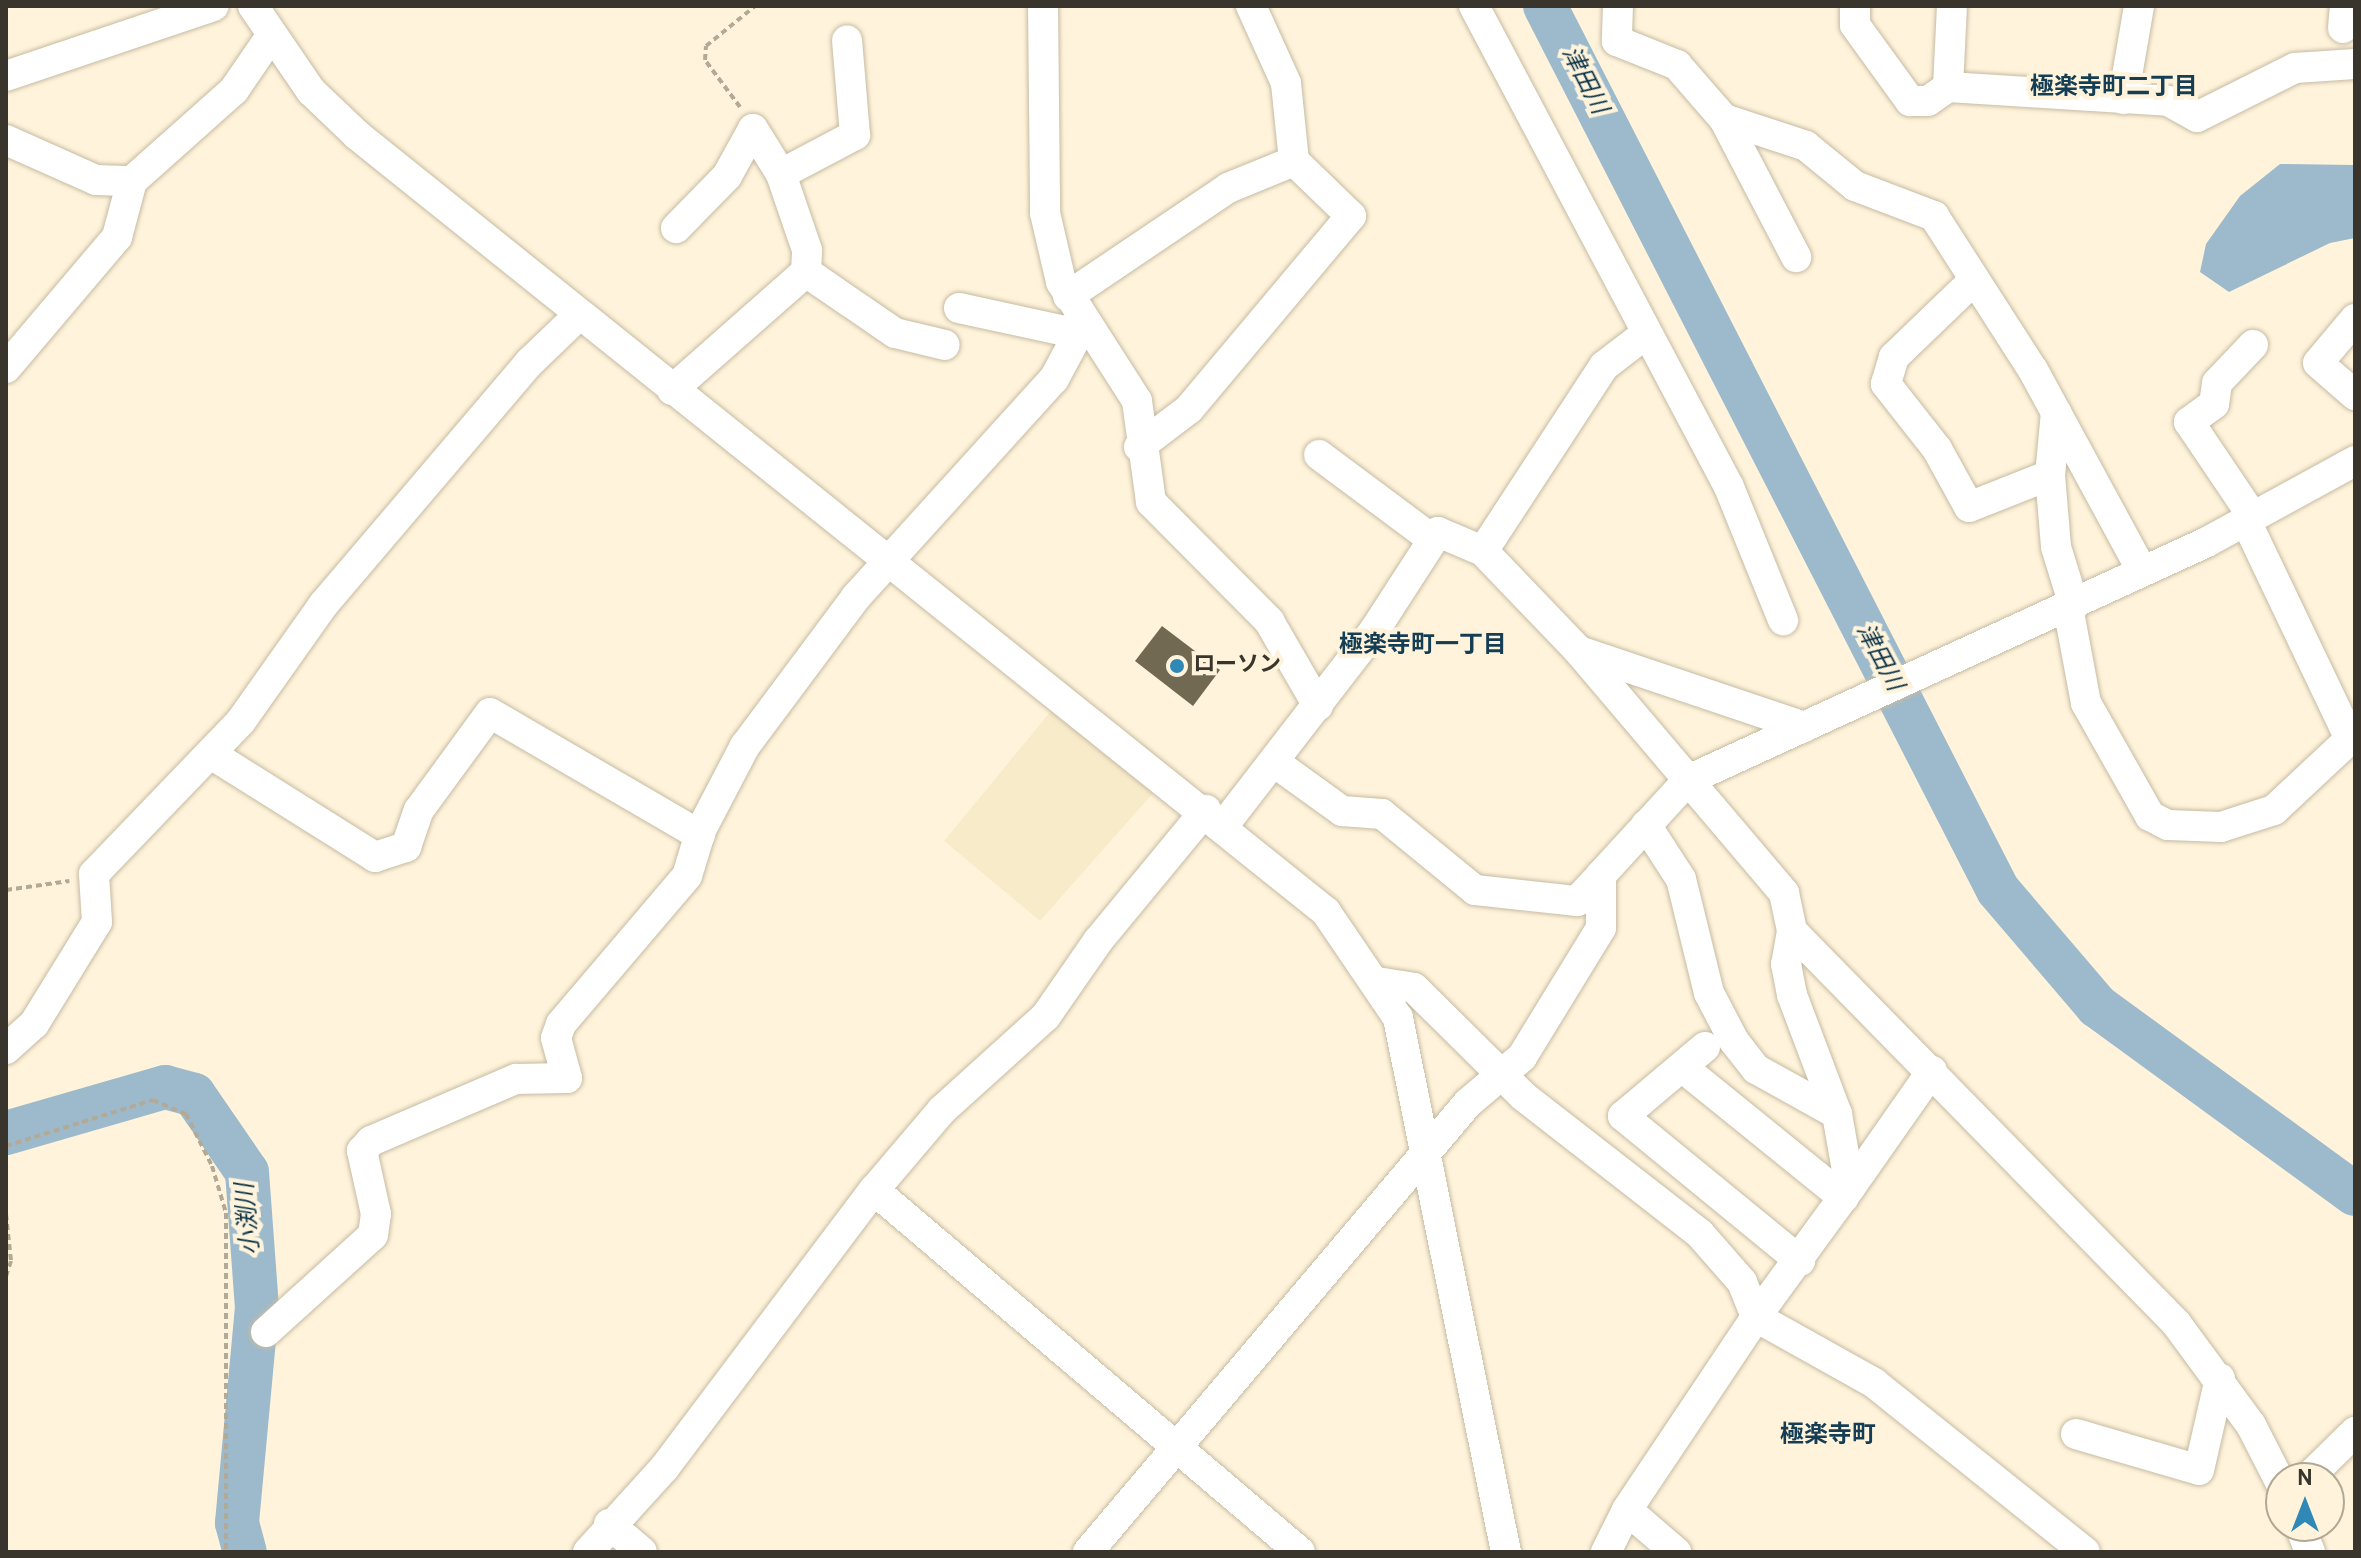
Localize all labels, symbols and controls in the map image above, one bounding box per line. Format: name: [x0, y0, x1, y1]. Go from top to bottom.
water label: 津田川: [1554, 42, 1612, 120]
district label: 極楽寺町二丁目: [2030, 75, 2198, 103]
water label: 津田川: [1848, 619, 1908, 697]
district label: 極楽寺町一丁目: [1339, 633, 1507, 661]
place label: ローソン: [1193, 653, 1281, 679]
marker: ローソン: [1168, 657, 1186, 675]
water label: 小渕川: [233, 1182, 267, 1256]
district label: 極楽寺町: [1780, 1423, 1876, 1451]
north arrow: [2265, 1462, 2345, 1542]
text: N: [2297, 1466, 2313, 1493]

